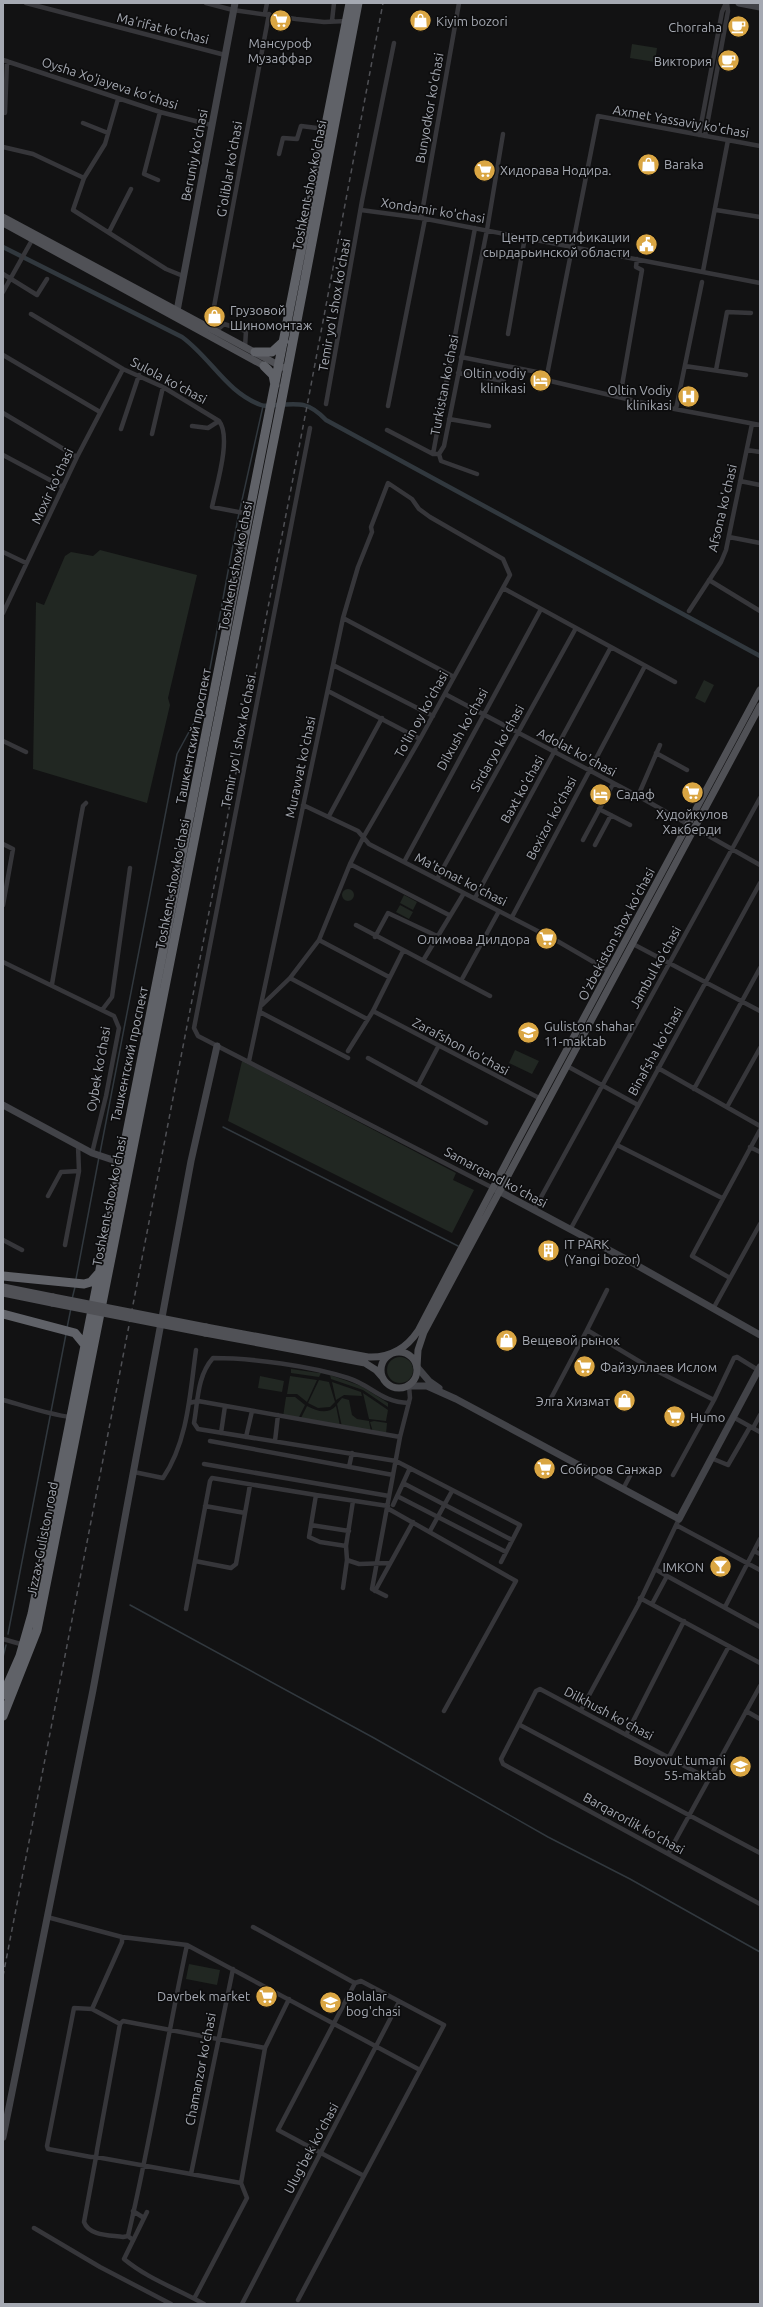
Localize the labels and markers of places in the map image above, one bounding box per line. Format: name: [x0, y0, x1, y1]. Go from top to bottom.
supermarket icon: Мансуроф Музаффар: [267, 8, 293, 34]
shop icon: Kiyim bozori: [407, 8, 433, 34]
place label: Kiyim bozori: [436, 14, 508, 28]
cafe icon: Chorraha: [725, 14, 751, 40]
place label: Chorraha: [668, 20, 722, 34]
place label: Мансуроф Музаффар: [248, 36, 312, 65]
cafe icon: Виктория: [715, 48, 741, 74]
place label: Виктория: [654, 54, 712, 68]
shop icon: Baraka: [636, 151, 662, 177]
supermarket icon: Хидорава Нодира.: [471, 157, 497, 183]
place label: Baraka: [664, 157, 704, 171]
place label: Хидорава Нодира.: [500, 163, 612, 177]
place label: Центр сертификации сырдарьинской области: [483, 230, 630, 259]
public building icon: Центр сертификации сырдарьинской области: [633, 231, 659, 257]
place label: Грузовой Шиномонтаж: [230, 303, 313, 332]
shop icon: Грузовой Шиномонтаж: [201, 304, 227, 330]
place label: Oltin vodiy klinikasi: [463, 366, 526, 395]
hotel icon: Oltin vodiy klinikasi: [528, 367, 554, 393]
place label: Oltin Vodiy klinikasi: [607, 383, 672, 412]
hospital icon: Oltin Vodiy klinikasi: [675, 384, 701, 410]
supermarket icon: Худойкулов Хакберди: [679, 779, 705, 805]
hotel icon: Садаф: [587, 781, 613, 807]
place label: Садаф: [616, 787, 655, 801]
place label: Худойкулов Хакберди: [656, 807, 728, 836]
supermarket icon: Олимова Дилдора: [533, 926, 559, 952]
place label: Олимова Дилдора: [417, 932, 530, 946]
place label: Guliston shahar 11-maktab: [544, 1019, 634, 1048]
school or university icon: Guliston shahar 11-maktab: [515, 1020, 541, 1046]
place label: IT PARK (Yangi bozor): [564, 1237, 641, 1267]
building icon: IT PARK (Yangi bozor): [536, 1238, 562, 1264]
shop icon: Вещевой рынок: [494, 1327, 520, 1353]
place label: Вещевой рынок: [522, 1333, 620, 1347]
supermarket icon: Файзуллаев Ислом: [571, 1354, 597, 1380]
place label: Файзуллаев Ислом: [600, 1360, 717, 1374]
shop icon: Элга Хизмат: [612, 1388, 638, 1414]
place label: Элга Хизмат: [536, 1394, 610, 1408]
supermarket icon: Humo: [661, 1404, 687, 1430]
place label: Humo: [690, 1410, 725, 1424]
supermarket icon: Собиров Санжар: [532, 1456, 558, 1482]
place label: Собиров Санжар: [560, 1462, 662, 1476]
bar icon: IMKON: [707, 1554, 733, 1580]
place label: IMKON: [662, 1560, 704, 1574]
place label: Boyovut tumani 55-maktab: [633, 1753, 726, 1782]
school or university icon: Boyovut tumani 55-maktab: [728, 1754, 754, 1780]
supermarket icon: Davrbek market: [253, 1983, 279, 2009]
place label: Davrbek market: [157, 1989, 250, 2003]
place label: Bolalar bog'chasi: [346, 1989, 401, 2018]
school or university icon: Bolalar bog'chasi: [317, 1990, 343, 2016]

